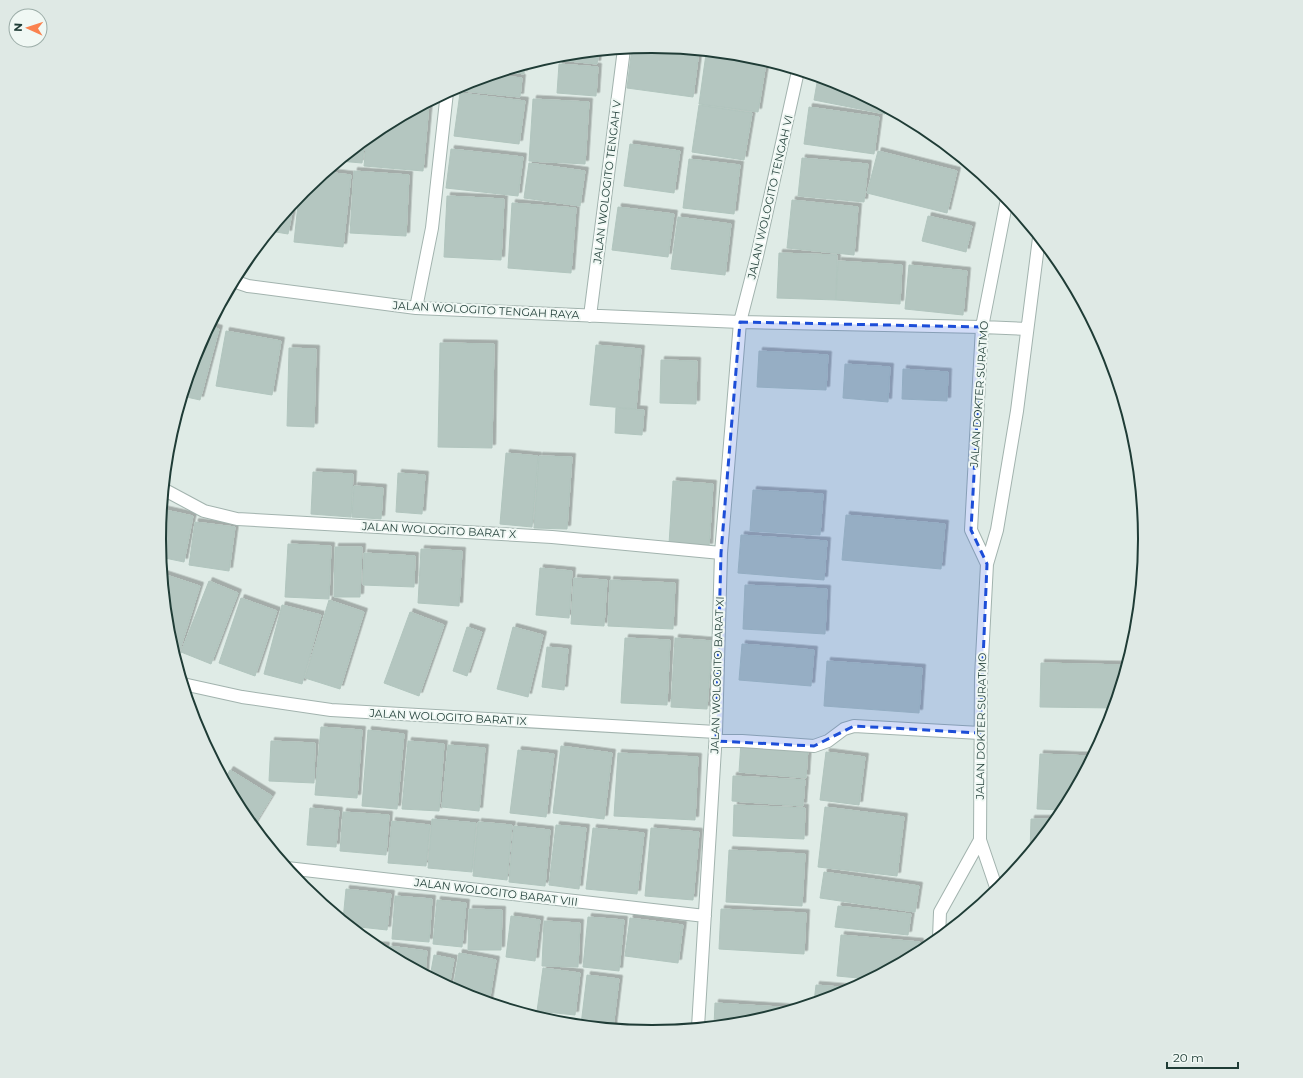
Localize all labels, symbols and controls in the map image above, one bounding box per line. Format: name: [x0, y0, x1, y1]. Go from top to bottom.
north arrow: [8, 8, 48, 48]
text: N: [11, 23, 25, 32]
street label: JALAN WOLOGITO TENGAH V: [590, 99, 624, 266]
street label: JALAN WOLOGITO TENGAH VI: [744, 114, 796, 281]
street label: JALAN WOLOGITO TENGAH RAYA: [391, 298, 580, 322]
street label: JALAN DOKTER SURATMO: [967, 320, 991, 469]
street label: JALAN WOLOGITO BARAT X: [361, 519, 517, 541]
street label: JALAN WOLOGITO BARAT XI: [707, 596, 727, 755]
street label: JALAN DOKTER SURATMO: [973, 653, 989, 800]
street label: JALAN WOLOGITO BARAT IX: [368, 706, 528, 728]
street label: JALAN WOLOGITO BARAT VIII: [412, 875, 579, 909]
scale bar: [1167, 1044, 1238, 1070]
text: 20 m: [1173, 1050, 1204, 1065]

